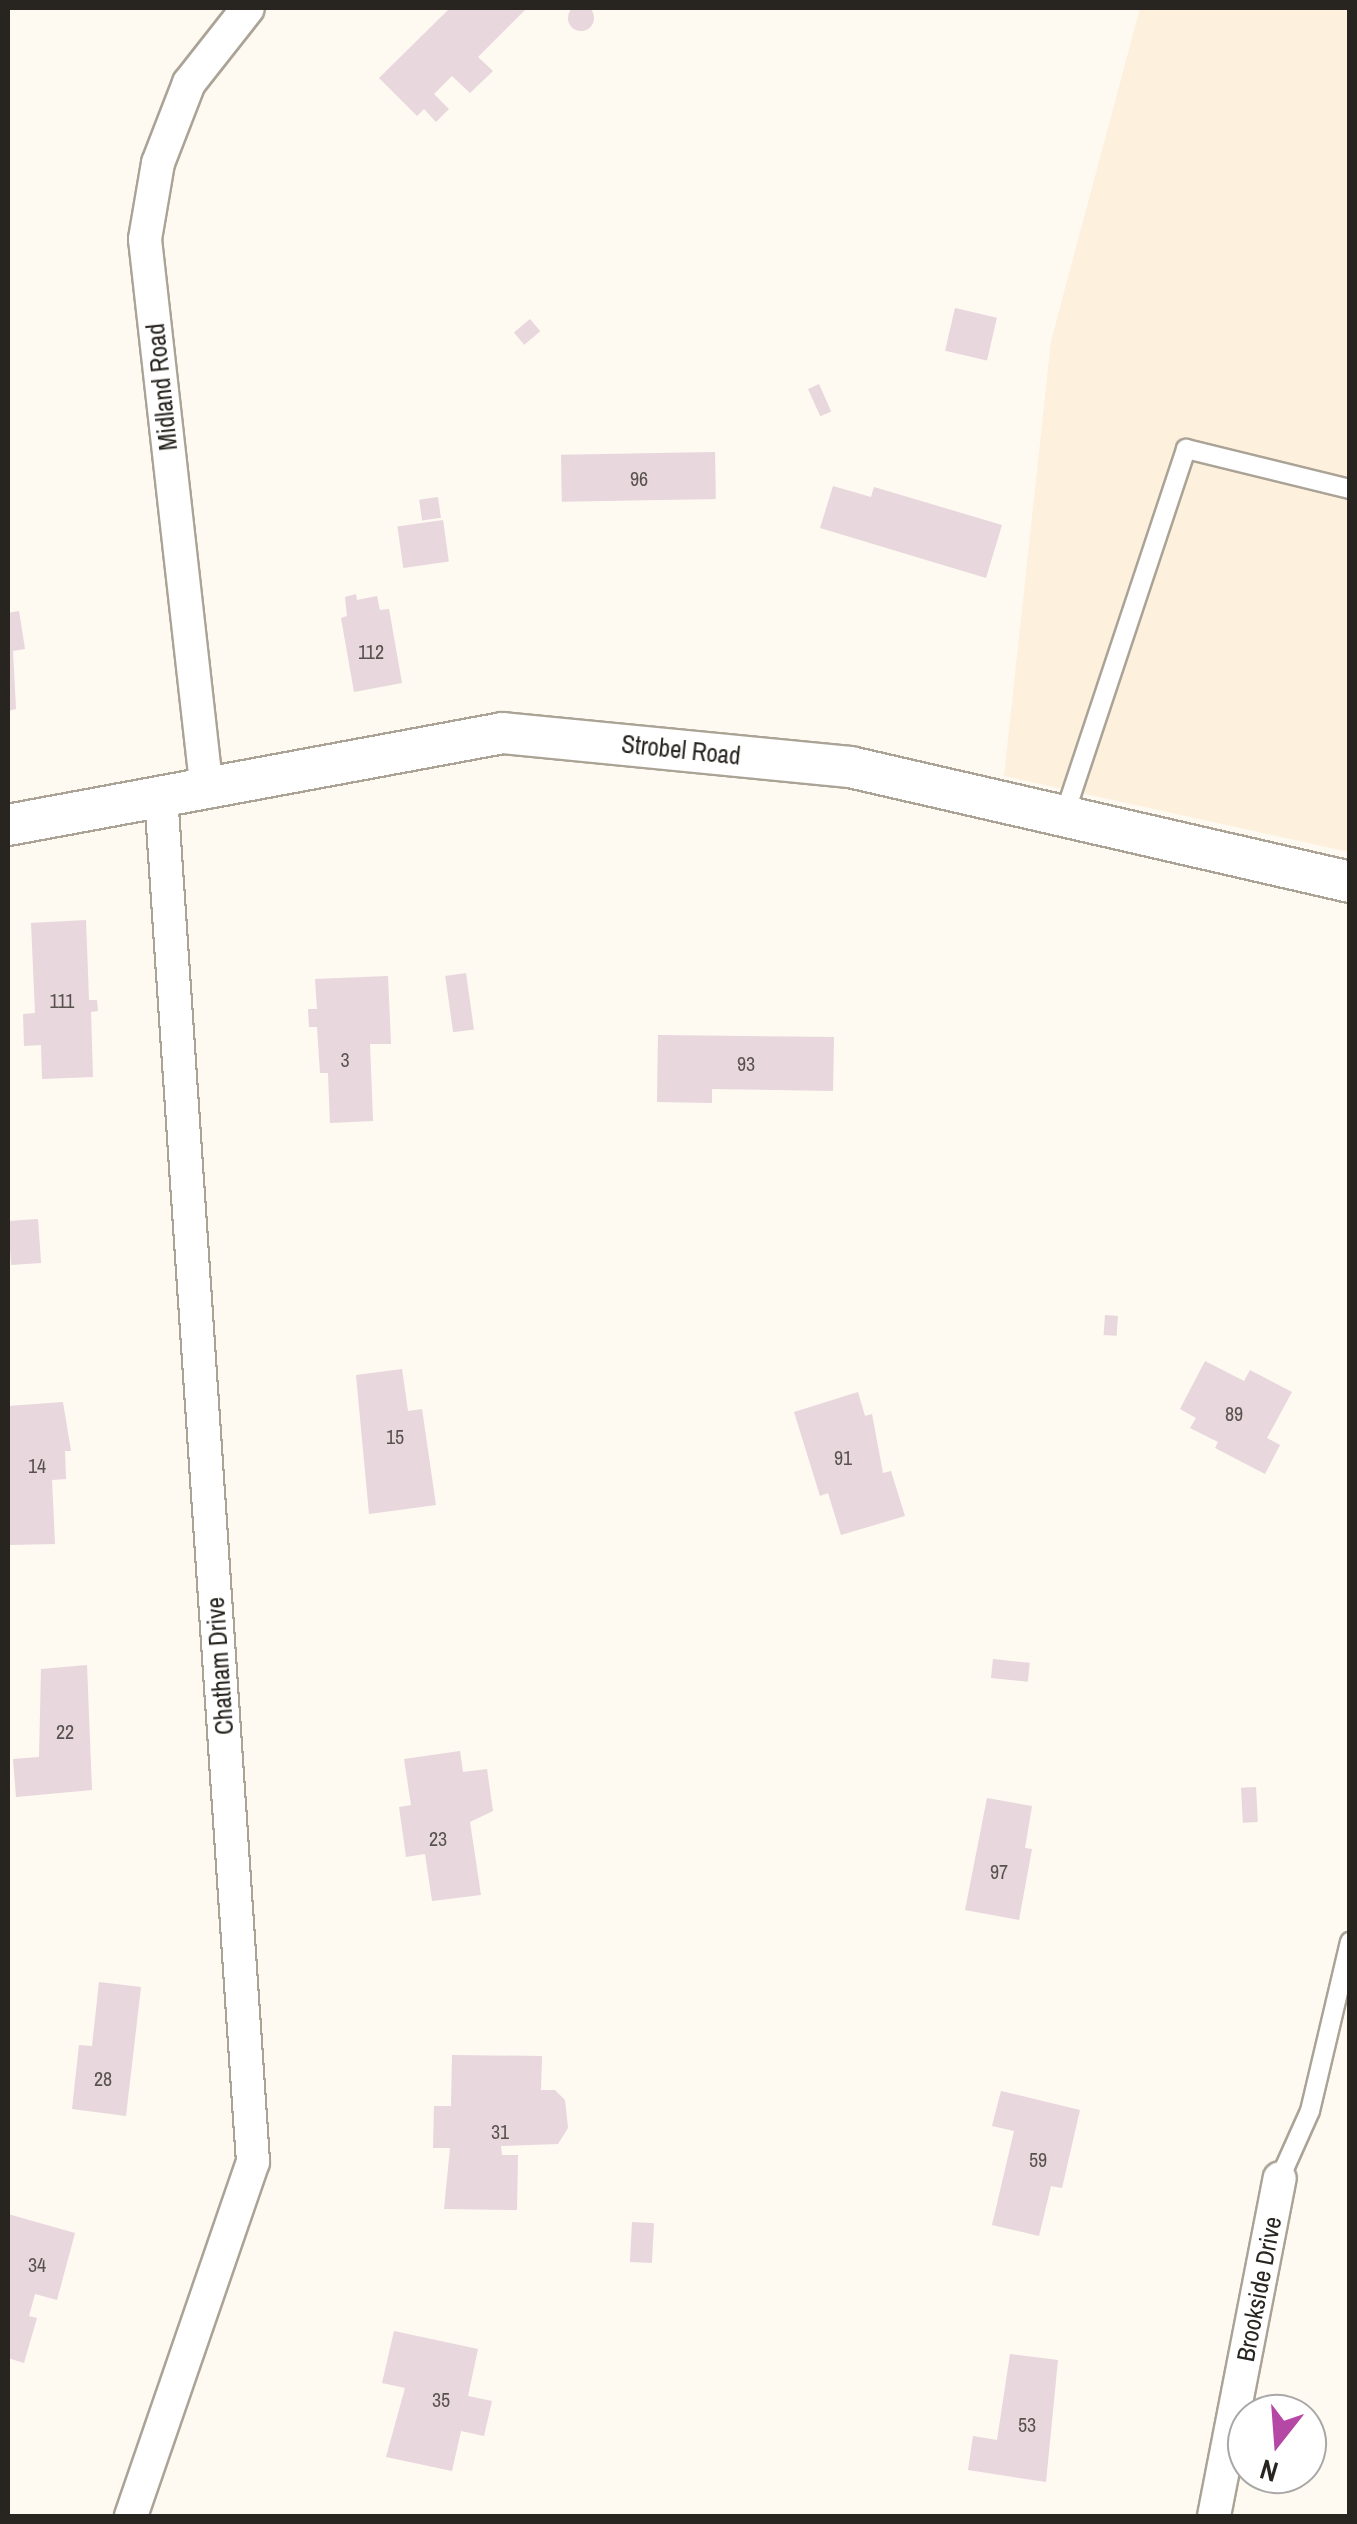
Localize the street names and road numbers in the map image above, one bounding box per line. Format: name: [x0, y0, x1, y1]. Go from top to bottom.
street label: Midland Road: [140, 322, 184, 452]
street label: Strobel Road: [620, 729, 742, 771]
street label: Chatham Drive: [200, 1596, 240, 1736]
street label: Brookside Drive: [1230, 2214, 1288, 2364]

